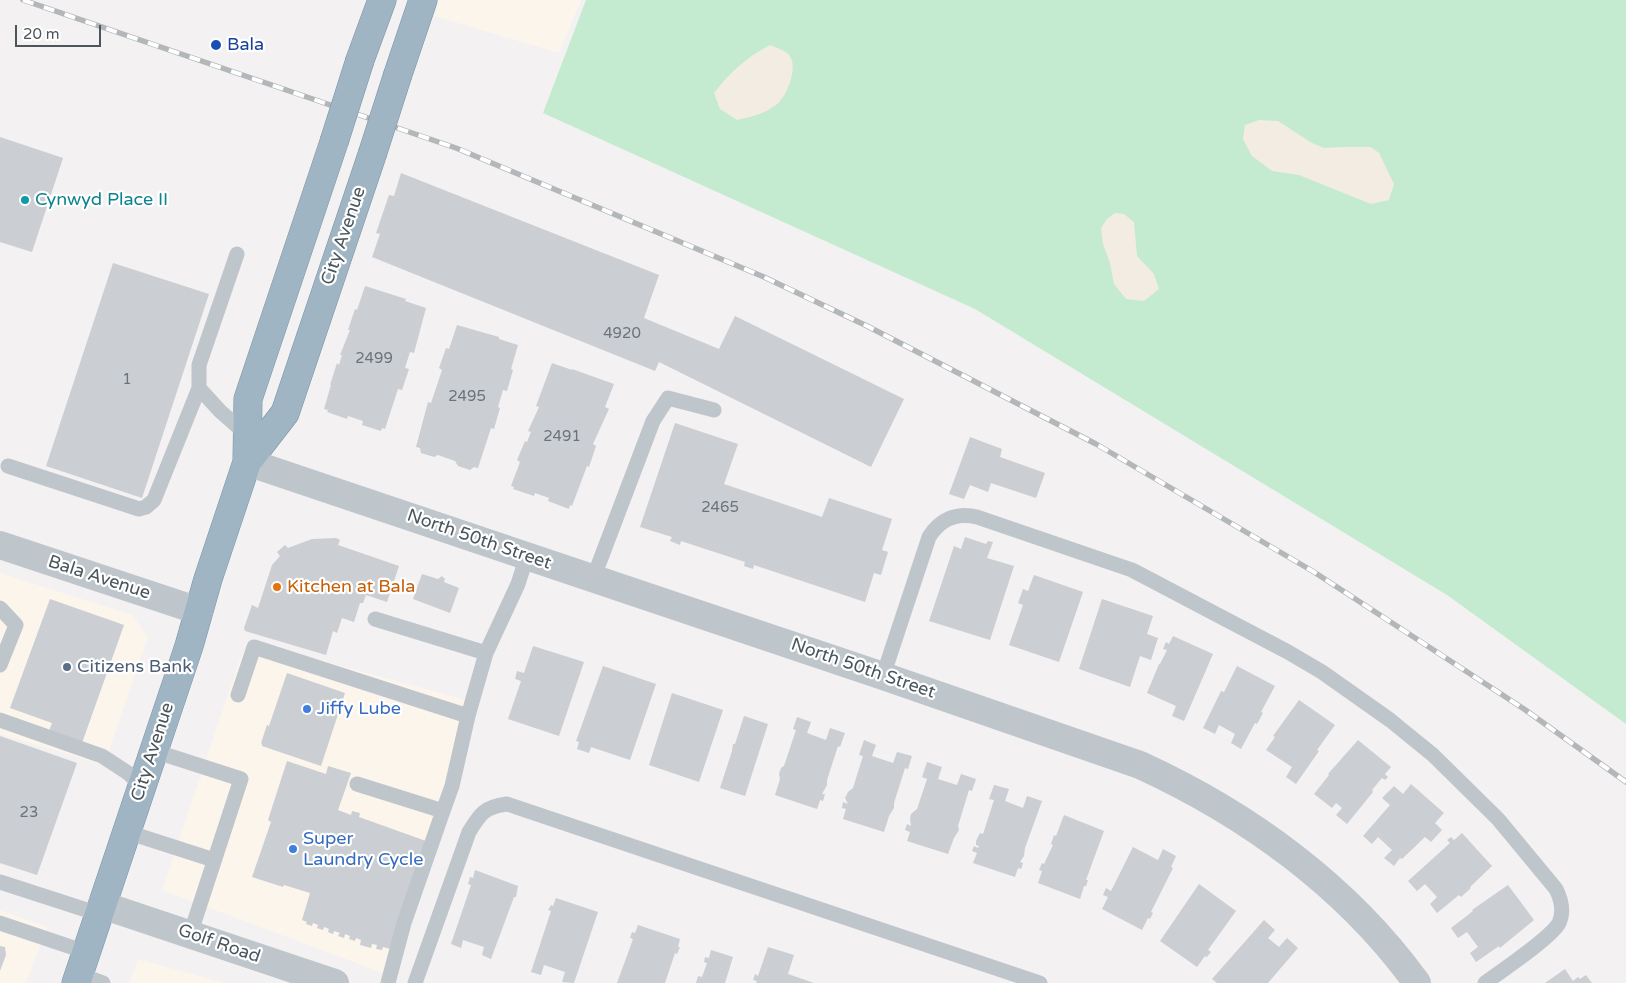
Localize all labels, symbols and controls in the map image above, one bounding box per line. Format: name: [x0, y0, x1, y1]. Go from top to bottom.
scale bar: [18, 15, 104, 47]
text: 20 m: [23, 25, 60, 43]
place label: Bala: [227, 34, 264, 56]
marker: Bala: [209, 38, 223, 52]
street label: City Avenue: [317, 184, 371, 288]
place label: Cynwyd Place II: [35, 189, 168, 211]
marker: Cynwyd Place II: [19, 194, 31, 206]
house number: 4920: [603, 325, 641, 343]
house number: 2499: [355, 350, 393, 368]
house number: 1: [122, 371, 132, 389]
house number: 2495: [448, 388, 486, 406]
house number: 2491: [543, 428, 581, 446]
house number: 2465: [701, 499, 739, 517]
street label: North 50th Street: [404, 505, 554, 575]
street label: Bala Avenue: [45, 551, 153, 605]
place label: Kitchen at Bala: [287, 576, 415, 598]
marker: Kitchen at Bala: [271, 581, 283, 593]
street label: North 50th Street: [788, 634, 938, 704]
place label: Citizens Bank: [77, 656, 192, 678]
marker: Citizens Bank: [61, 661, 73, 673]
place label: Jiffy Lube: [317, 698, 401, 720]
street label: City Avenue: [127, 700, 179, 804]
marker: Jiffy Lube: [301, 703, 313, 715]
house number: 23: [20, 804, 38, 822]
place label: Super Laundry Cycle: [303, 828, 423, 871]
marker: Super Laundry Cycle: [287, 843, 299, 855]
street label: Golf Road: [175, 920, 263, 968]

